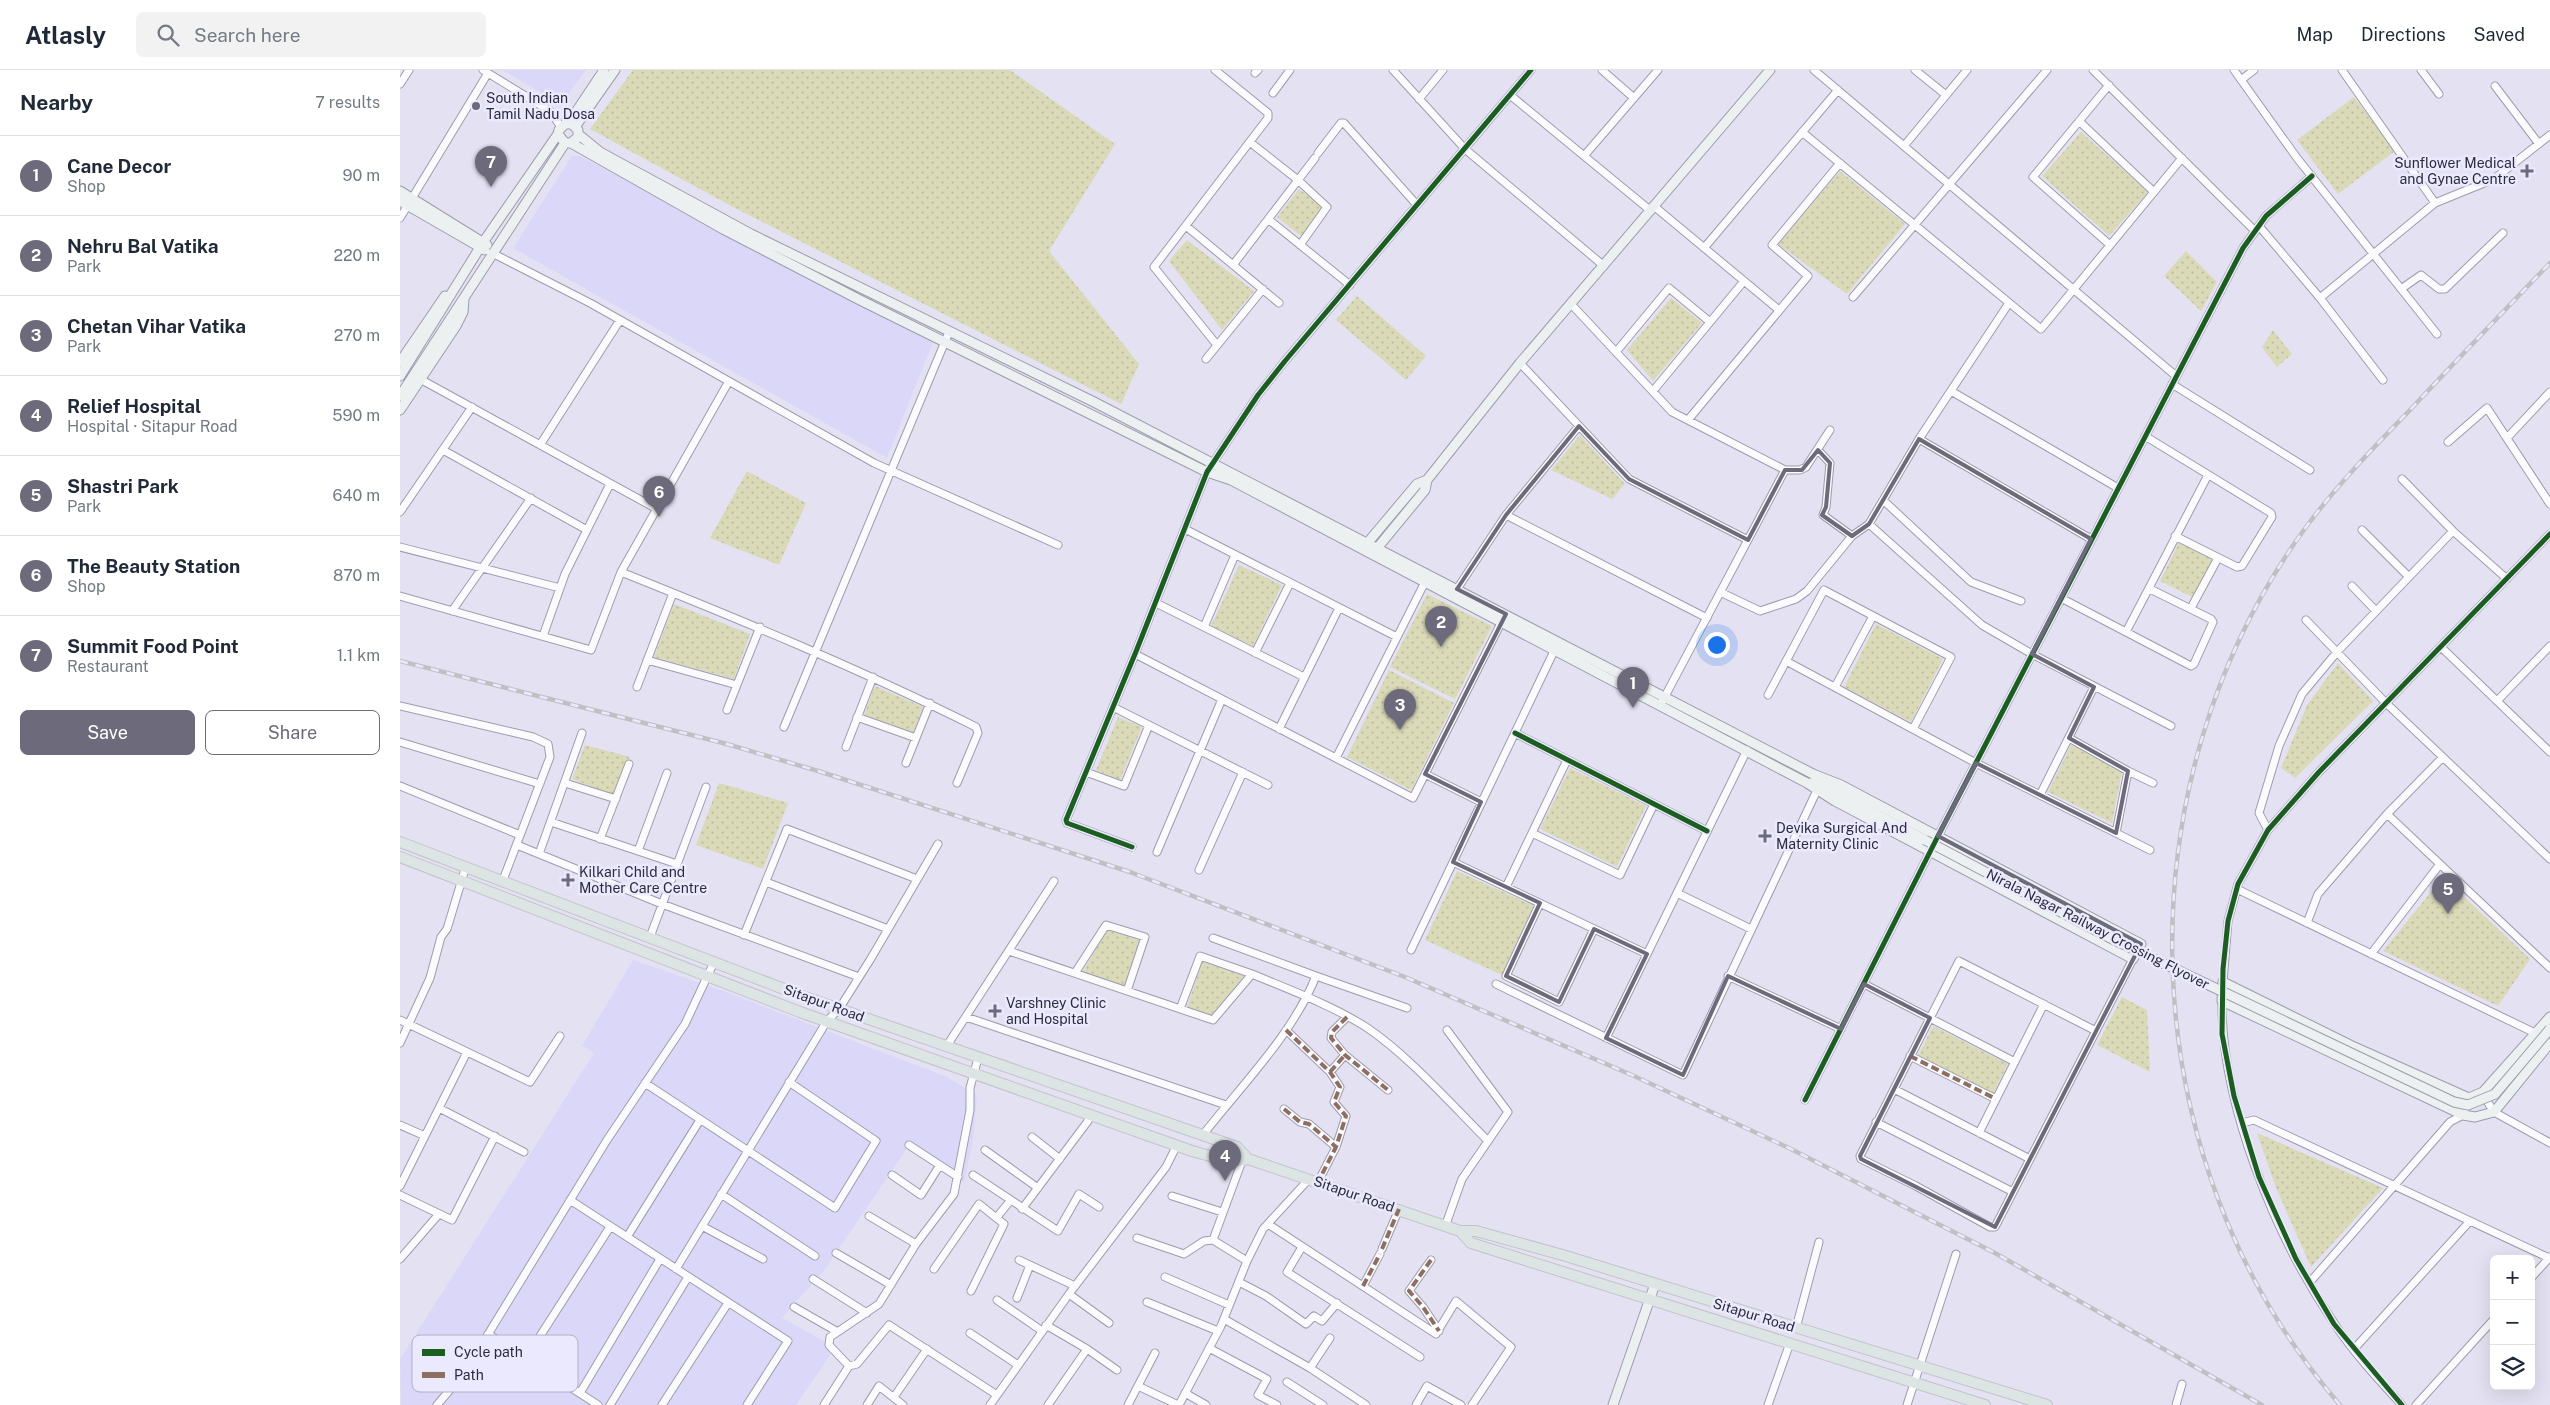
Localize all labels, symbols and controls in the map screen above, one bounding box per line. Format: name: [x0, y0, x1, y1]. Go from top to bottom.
search box: [136, 12, 486, 57]
text: Atlasly: [25, 21, 106, 49]
icon: search: [154, 21, 182, 49]
text: Search here: [194, 24, 301, 46]
text: Map: [2296, 24, 2333, 45]
text: Directions: [2361, 24, 2446, 45]
text: Saved: [2474, 24, 2525, 45]
text: Nearby: [20, 90, 93, 115]
place label: South Indian Tamil Nadu Dosa: [486, 90, 595, 122]
text: 7 results: [315, 93, 380, 112]
marker: South Indian Tamil Nadu Dosa: [470, 100, 482, 112]
pin: 7: [475, 146, 507, 187]
text: Cane Decor: [67, 155, 171, 177]
place label: Sunflower Medical and Gynae Centre: [2394, 155, 2516, 187]
marker: Sunflower Medical and Gynae Centre: [2520, 164, 2534, 178]
text: 1: [33, 166, 39, 185]
text: 90 m: [343, 166, 380, 185]
text: Shop: [67, 177, 106, 196]
text: Nehru Bal Vatika: [67, 235, 219, 257]
text: 2: [31, 246, 41, 265]
text: 220 m: [333, 246, 380, 265]
text: Park: [67, 257, 101, 276]
text: Chetan Vihar Vatika: [67, 315, 246, 337]
text: 3: [31, 326, 41, 345]
text: 270 m: [334, 326, 380, 345]
text: Park: [67, 337, 101, 356]
text: Relief Hospital: [67, 395, 201, 417]
text: 4: [31, 406, 41, 425]
text: 590 m: [332, 406, 380, 425]
text: Hospital · Sitapur Road: [67, 417, 238, 436]
text: Shastri Park: [67, 475, 179, 497]
pin: 6: [643, 476, 675, 517]
text: 5: [31, 486, 41, 505]
text: 640 m: [332, 486, 380, 505]
text: Park: [67, 497, 101, 516]
text: The Beauty Station: [67, 555, 240, 577]
text: 6: [31, 566, 41, 585]
text: 870 m: [333, 566, 380, 585]
text: Shop: [67, 577, 106, 596]
pin: 2: [1425, 606, 1457, 647]
your location: [1704, 632, 1730, 658]
text: Summit Food Point: [67, 635, 239, 657]
text: 7: [31, 646, 41, 665]
text: 1.1 km: [337, 646, 380, 665]
text: Restaurant: [67, 657, 149, 676]
pin: 1: [1617, 667, 1649, 708]
pin: 3: [1384, 689, 1416, 730]
button: Save: [20, 710, 195, 755]
button: Share: [205, 710, 380, 755]
place label: Devika Surgical And Maternity Clinic: [1776, 820, 1907, 852]
marker: Devika Surgical And Maternity Clinic: [1758, 829, 1772, 843]
place label: Kilkari Child and Mother Care Centre: [579, 864, 707, 896]
street label: Nirala Nagar Railway Crossing Flyover: [1984, 866, 2212, 992]
marker: Kilkari Child and Mother Care Centre: [561, 873, 575, 887]
pin: 5: [2432, 873, 2464, 914]
street label: Sitapur Road: [782, 981, 866, 1025]
place label: Varshney Clinic and Hospital: [1006, 995, 1106, 1027]
marker: Varshney Clinic and Hospital: [988, 1004, 1002, 1018]
pin: 4: [1209, 1140, 1241, 1181]
street label: Sitapur Road: [1311, 1173, 1397, 1215]
map controls: [2490, 1255, 2535, 1390]
button: +: [2490, 1255, 2535, 1300]
street label: Sitapur Road: [1711, 1295, 1797, 1335]
button: −: [2490, 1300, 2535, 1345]
legend: [412, 1335, 578, 1392]
text: Cycle path: [454, 1344, 523, 1360]
button: layers: [2490, 1345, 2535, 1390]
text: Path: [454, 1367, 484, 1383]

